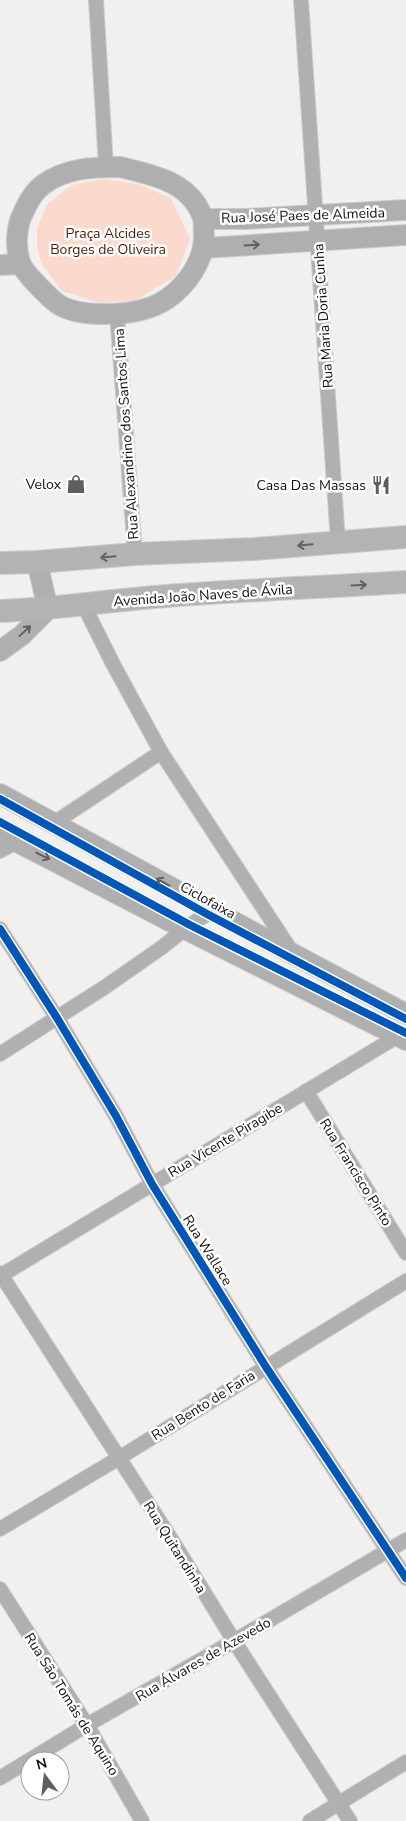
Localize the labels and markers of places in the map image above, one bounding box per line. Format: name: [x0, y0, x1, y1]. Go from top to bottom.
shop icon: Velox: [65, 473, 87, 495]
restaurant icon: Casa Das Massas: [370, 474, 392, 496]
place label: Velox: [25, 475, 62, 494]
place label: Casa Das Massas: [256, 476, 366, 495]

